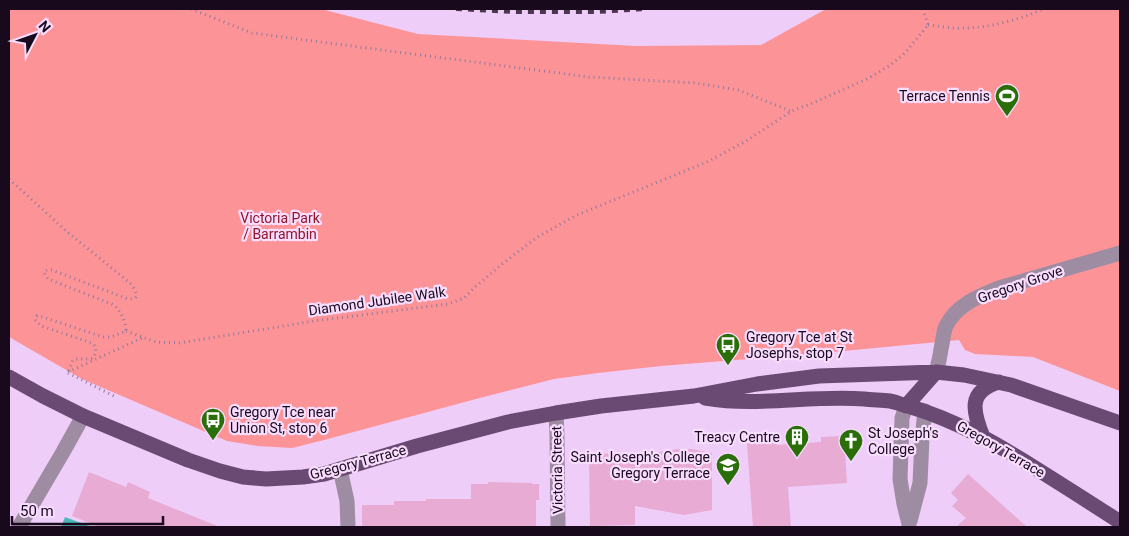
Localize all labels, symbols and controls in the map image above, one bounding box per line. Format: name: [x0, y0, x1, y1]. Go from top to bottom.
north arrow: [10, 10, 60, 60]
text: N: [36, 17, 54, 35]
sports icon: Terrace Tennis: [994, 83, 1020, 117]
place label: Terrace Tennis: [899, 88, 990, 104]
park label: Victoria Park / Barrambin: [240, 210, 321, 242]
street label: Gregory Grove: [976, 262, 1064, 306]
street label: Diamond Jubilee Walk: [307, 283, 447, 319]
place label: Gregory Tce at St Josephs, stop 7: [746, 329, 853, 361]
bus stop icon: Gregory Tce at St Josephs, stop 7: [715, 332, 741, 366]
place label: Gregory Tce near Union St, stop 6: [230, 404, 336, 436]
bus stop icon: Gregory Tce near Union St, stop 6: [200, 407, 226, 441]
street label: Gregory Terrace: [954, 417, 1048, 481]
building icon: Treacy Centre: [784, 424, 810, 458]
street label: Victoria Street: [548, 425, 566, 514]
place label: St Joseph's College: [868, 425, 939, 457]
church icon: St Joseph's College: [838, 428, 864, 462]
place label: Treacy Centre: [694, 429, 780, 445]
street label: Gregory Terrace: [308, 441, 408, 483]
place label: Saint Joseph's College Gregory Terrace: [570, 449, 710, 481]
school or university icon: Saint Joseph's College Gregory Terrace: [715, 452, 741, 486]
scale bar: [12, 494, 164, 526]
text: 50 m: [20, 502, 54, 520]

